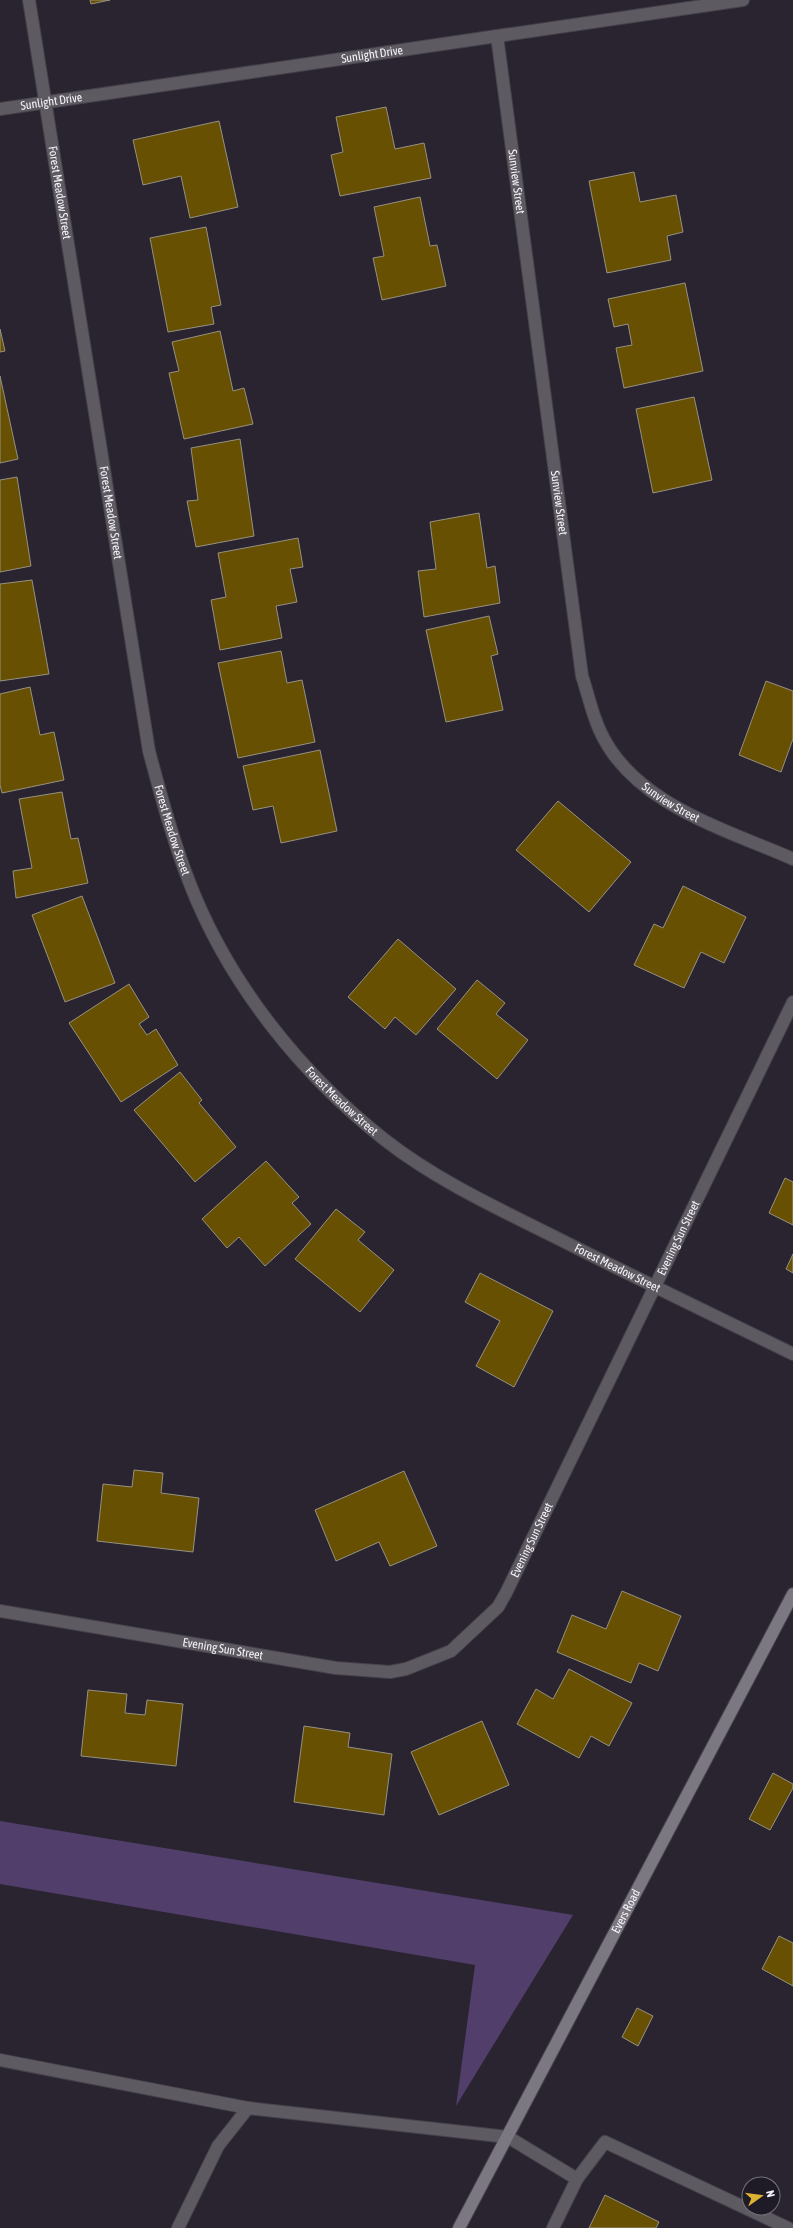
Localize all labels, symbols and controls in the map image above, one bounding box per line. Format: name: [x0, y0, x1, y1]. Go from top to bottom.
street label: Sunlight Drive: [340, 43, 404, 66]
street label: Sunlight Drive: [20, 90, 83, 113]
street label: Forest Meadow Street: [45, 145, 74, 241]
street label: Sunview Street: [505, 149, 528, 215]
street label: Forest Meadow Street: [97, 465, 125, 561]
street label: Sunview Street: [548, 470, 570, 537]
street label: Sunview Street: [639, 780, 702, 825]
street label: Forest Meadow Street: [151, 783, 193, 878]
street label: Forest Meadow Street: [303, 1064, 381, 1139]
street label: Evening Sun Street: [654, 1198, 703, 1278]
street label: Forest Meadow Street: [572, 1241, 663, 1296]
street label: Evening Sun Street: [508, 1500, 556, 1580]
street label: Evening Sun Street: [182, 1635, 265, 1663]
street label: Evers Road: [609, 1887, 643, 1936]
north arrow: [741, 2176, 781, 2216]
text: N: [764, 2189, 777, 2198]

